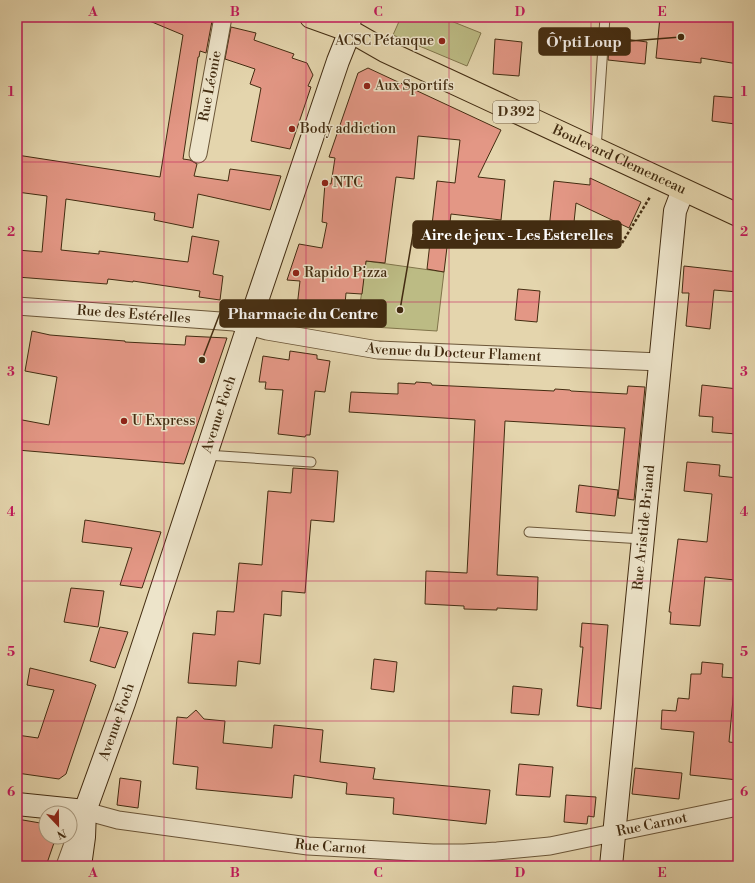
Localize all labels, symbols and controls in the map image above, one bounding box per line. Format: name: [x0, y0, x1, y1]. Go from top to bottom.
text: A: [87, 4, 98, 20]
text: B: [230, 4, 240, 20]
text: C: [373, 4, 383, 20]
text: D: [515, 4, 525, 20]
text: E: [657, 4, 667, 20]
callout: Ô'pti Loup: [539, 28, 630, 55]
place label: ACSC Pétanque: [334, 32, 434, 50]
text: Ô'pti Loup: [546, 32, 622, 52]
marker: ACSC Pétanque: [437, 36, 447, 46]
street label: Rue Léonie: [195, 49, 226, 123]
place label: Aux Sportifs: [374, 77, 454, 95]
marker: Aux Sportifs: [362, 81, 372, 91]
text: 1: [8, 84, 15, 100]
text: 1: [741, 84, 748, 100]
road number: D 392: [493, 101, 539, 123]
place label: Body addiction: [299, 120, 397, 138]
street label: Boulevard Clemenceau: [549, 121, 689, 199]
marker: Body addiction: [287, 124, 297, 134]
place label: NTC: [333, 174, 363, 192]
marker: NTC: [320, 178, 330, 188]
callout: Aire de jeux - Les Esterelles: [413, 221, 621, 248]
text: 2: [7, 224, 15, 240]
text: 2: [740, 224, 748, 240]
text: Aire de jeux - Les Esterelles: [420, 226, 613, 245]
place label: Rapido Pizza: [304, 264, 388, 282]
marker: Rapido Pizza: [291, 268, 301, 278]
callout: Pharmacie du Centre: [220, 300, 386, 327]
street label: Rue des Estérelles: [76, 301, 191, 328]
text: Pharmacie du Centre: [228, 305, 378, 324]
street label: Avenue du Docteur Flament: [363, 339, 542, 366]
text: 3: [7, 364, 15, 380]
text: 3: [740, 364, 748, 380]
street label: Avenue Foch: [198, 373, 240, 456]
place label: U Express: [132, 412, 195, 430]
marker: U Express: [119, 416, 129, 426]
street label: Rue Aristide Briand: [629, 464, 659, 591]
text: 4: [7, 504, 16, 520]
text: 4: [740, 504, 749, 520]
text: 5: [7, 644, 15, 660]
text: 5: [740, 644, 748, 660]
street label: Avenue Foch: [95, 680, 139, 764]
text: 6: [7, 784, 15, 800]
text: 6: [740, 784, 748, 800]
north arrow: [38, 805, 78, 845]
street label: Rue Carnot: [615, 809, 689, 841]
text: N: [54, 825, 68, 842]
street label: Rue Carnot: [294, 835, 367, 858]
text: A: [87, 865, 98, 881]
text: B: [230, 865, 240, 881]
text: C: [373, 865, 383, 881]
text: D: [515, 865, 525, 881]
text: E: [657, 865, 667, 881]

